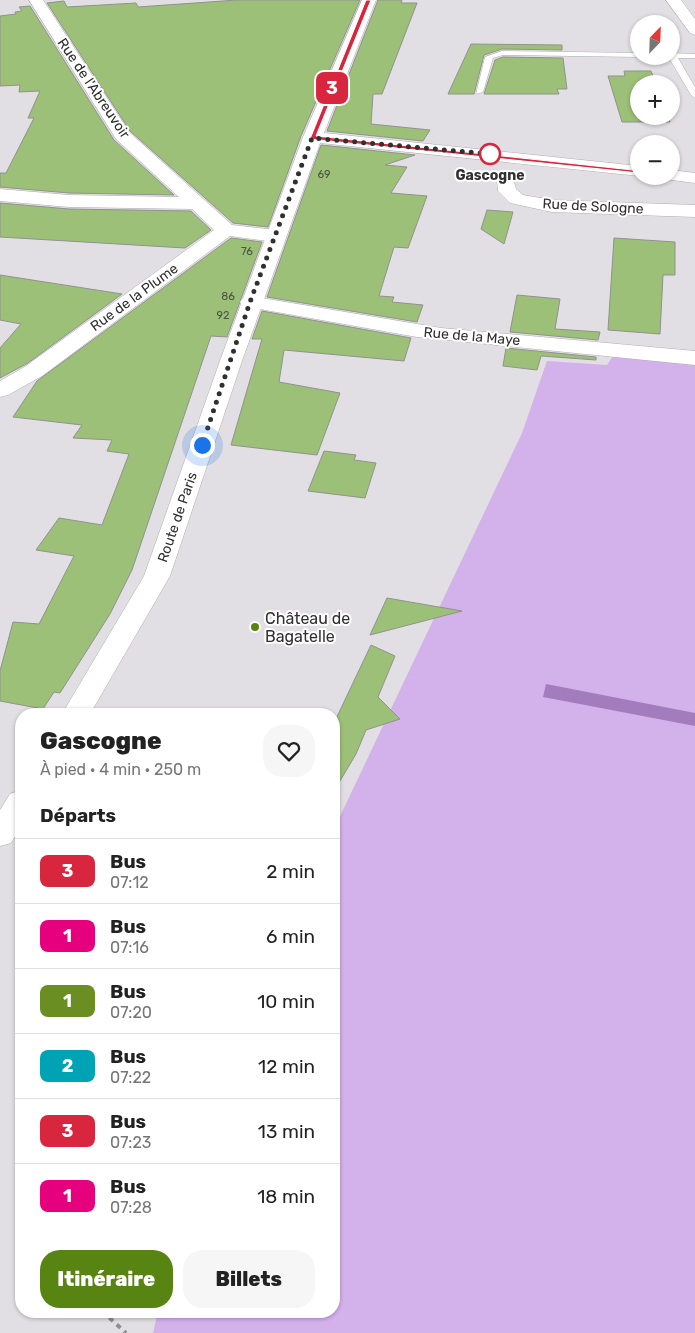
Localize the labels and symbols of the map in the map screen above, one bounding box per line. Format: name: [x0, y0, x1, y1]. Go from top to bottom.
north arrow: [630, 15, 680, 65]
street label: Rue de l'Abreuvoir: [54, 35, 134, 142]
line badge: 3: [316, 72, 348, 104]
marker: Gascogne: [479, 143, 501, 165]
place label: Gascogne: [455, 167, 525, 184]
house number: 69: [317, 168, 331, 181]
street label: Rue de Sologne: [542, 195, 644, 218]
house number: 76: [241, 245, 253, 258]
street label: Rue de la Plume: [87, 260, 182, 335]
house number: 86: [221, 290, 235, 303]
house number: 92: [217, 309, 229, 322]
street label: Rue de la Maye: [423, 324, 521, 349]
your location: [190, 433, 215, 458]
street label: Route de Paris: [154, 470, 201, 565]
place label: Château de Bagatelle: [265, 609, 350, 646]
marker: Château de Bagatelle: [249, 621, 261, 633]

